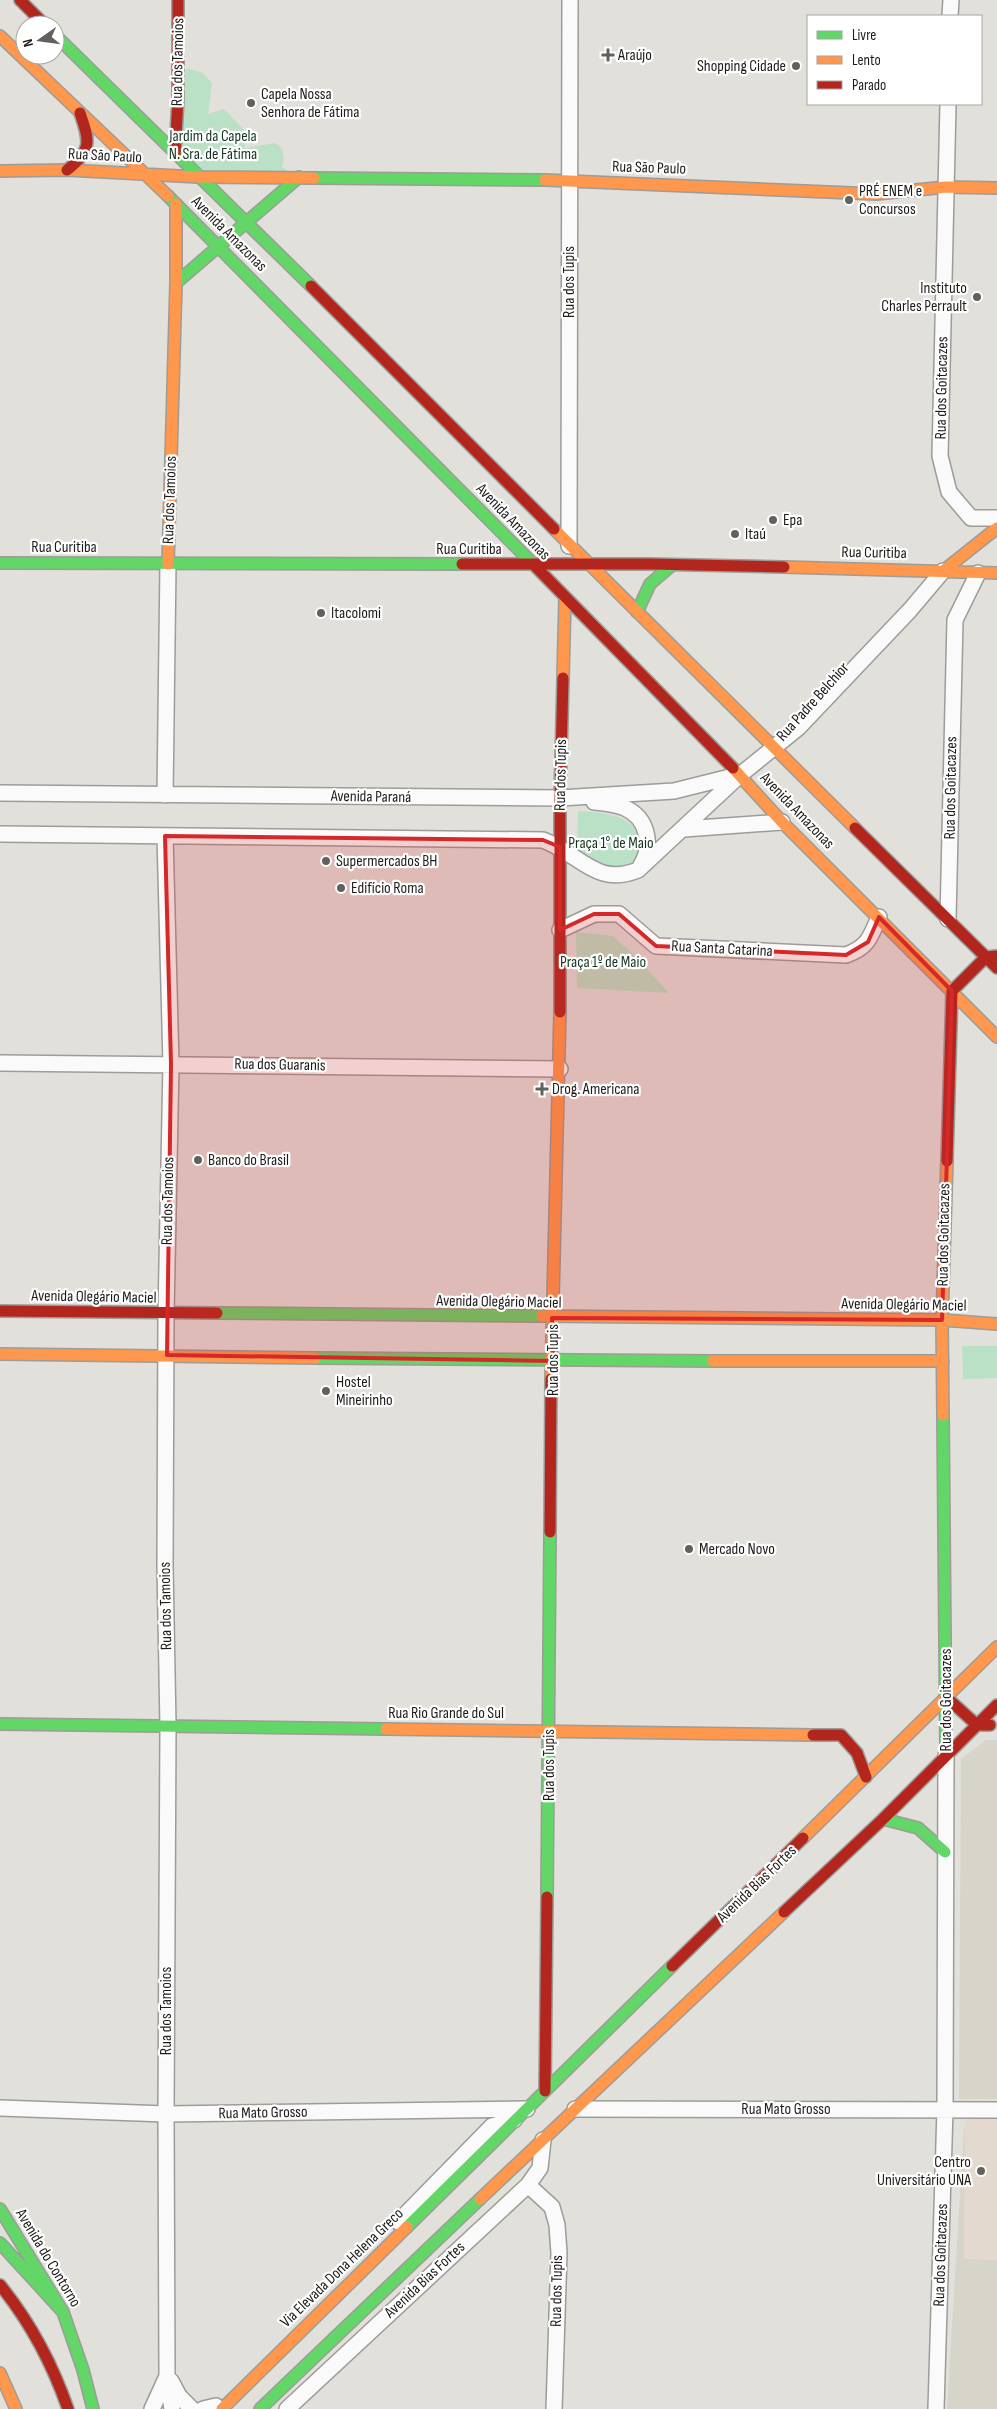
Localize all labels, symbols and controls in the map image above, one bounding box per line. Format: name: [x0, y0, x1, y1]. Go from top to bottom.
north arrow: [15, 15, 65, 65]
legend: [807, 15, 982, 105]
street label: Rua dos Tamoios: [168, 17, 188, 106]
text: Livre: [852, 26, 876, 45]
text: N: [19, 37, 37, 49]
place label: Araújo: [617, 46, 652, 65]
marker: Araújo: [602, 49, 614, 61]
text: Lento: [852, 51, 881, 70]
place label: Shopping Cidade: [697, 57, 786, 76]
marker: Shopping Cidade: [790, 60, 802, 72]
text: Parado: [852, 76, 886, 95]
place label: Capela Nossa Senhora de Fátima: [261, 85, 360, 122]
marker: Capela Nossa Senhora de Fátima: [245, 97, 257, 109]
park label: Jardim da Capela N. Sra. de Fátima: [168, 127, 257, 164]
street label: Rua São Paulo: [68, 145, 142, 167]
street label: Rua São Paulo: [612, 157, 686, 179]
place label: PRÉ ENEM e Concursos: [859, 182, 922, 219]
street label: Avenida Amazonas: [187, 192, 271, 276]
marker: PRÉ ENEM e Concursos: [843, 194, 855, 206]
street label: Rua dos Tupis: [560, 246, 579, 318]
place label: Instituto Charles Perrault: [881, 279, 967, 316]
marker: Instituto Charles Perrault: [971, 291, 983, 303]
street label: Rua dos Goitacazes: [932, 336, 952, 440]
street label: Rua dos Tamoios: [159, 455, 181, 544]
street label: Avenida Amazonas: [471, 479, 554, 564]
place label: Epa: [783, 511, 802, 530]
marker: Epa: [767, 514, 779, 526]
place label: Itaú: [745, 525, 766, 544]
marker: Itaú: [729, 528, 741, 540]
street label: Rua Curitiba: [31, 538, 97, 557]
street label: Rua Curitiba: [436, 540, 502, 559]
street label: Rua Curitiba: [841, 543, 907, 563]
place label: Itacolomi: [331, 604, 381, 623]
marker: Itacolomi: [315, 607, 327, 619]
street label: Rua Padre Belchior: [773, 658, 854, 745]
street label: Rua dos Goitacazes: [941, 736, 961, 840]
street label: Rua dos Tupis: [551, 739, 571, 811]
street label: Avenida Amazonas: [755, 768, 838, 853]
street label: Avenida Paraná: [330, 787, 411, 807]
park label: Praça 1° de Maio: [568, 834, 654, 853]
place label: Supermercados BH: [336, 852, 437, 871]
marker: Supermercados BH: [320, 855, 332, 867]
place label: Edifício Roma: [351, 879, 424, 898]
marker: Edifício Roma: [335, 882, 347, 894]
street label: Rua Santa Catarina: [671, 937, 773, 961]
park label: Praça 1º de Maio: [560, 953, 646, 972]
street label: Rua dos Guaranis: [234, 1055, 326, 1075]
place label: Drog. Americana: [552, 1080, 640, 1099]
marker: Drog. Americana: [536, 1083, 548, 1095]
place label: Banco do Brasil: [208, 1151, 289, 1170]
marker: Banco do Brasil: [192, 1154, 204, 1166]
street label: Rua dos Tamoios: [158, 1156, 178, 1245]
street label: Rua dos Goitacazes: [934, 1183, 954, 1287]
street label: Avenida Olegário Maciel: [30, 1286, 157, 1308]
street label: Avenida Olegário Maciel: [435, 1291, 562, 1313]
street label: Avenida Olegário Maciel: [840, 1294, 967, 1316]
street label: Rua dos Tupis: [544, 1324, 563, 1396]
place label: Hostel Mineirinho: [336, 1373, 393, 1410]
marker: Hostel Mineirinho: [320, 1385, 332, 1397]
place label: Mercado Novo: [699, 1540, 775, 1559]
marker: Mercado Novo: [683, 1543, 695, 1555]
street label: Rua dos Tamoios: [156, 1561, 176, 1650]
street label: Rua dos Goitacazes: [937, 1648, 956, 1752]
street label: Rua Rio Grande do Sul: [388, 1704, 504, 1723]
street label: Rua dos Tupis: [540, 1729, 559, 1801]
street label: Avenida Bias Fortes: [713, 1841, 801, 1927]
street label: Rua dos Tamoios: [157, 1967, 176, 2055]
street label: Rua Mato Grosso: [741, 2100, 831, 2119]
street label: Rua Mato Grosso: [218, 2103, 308, 2123]
place label: Centro Universitário UNA: [877, 2153, 971, 2190]
marker: Centro Universitário UNA: [975, 2165, 987, 2177]
street label: Rua dos Goitacazes: [930, 2203, 952, 2307]
street label: Via Elevada Dona Helena Greco: [277, 2204, 407, 2332]
street label: Avenida do Contorno: [11, 2205, 85, 2310]
street label: Avenida Bias Fortes: [380, 2238, 469, 2323]
street label: Rua dos Tupis: [547, 2255, 567, 2327]

